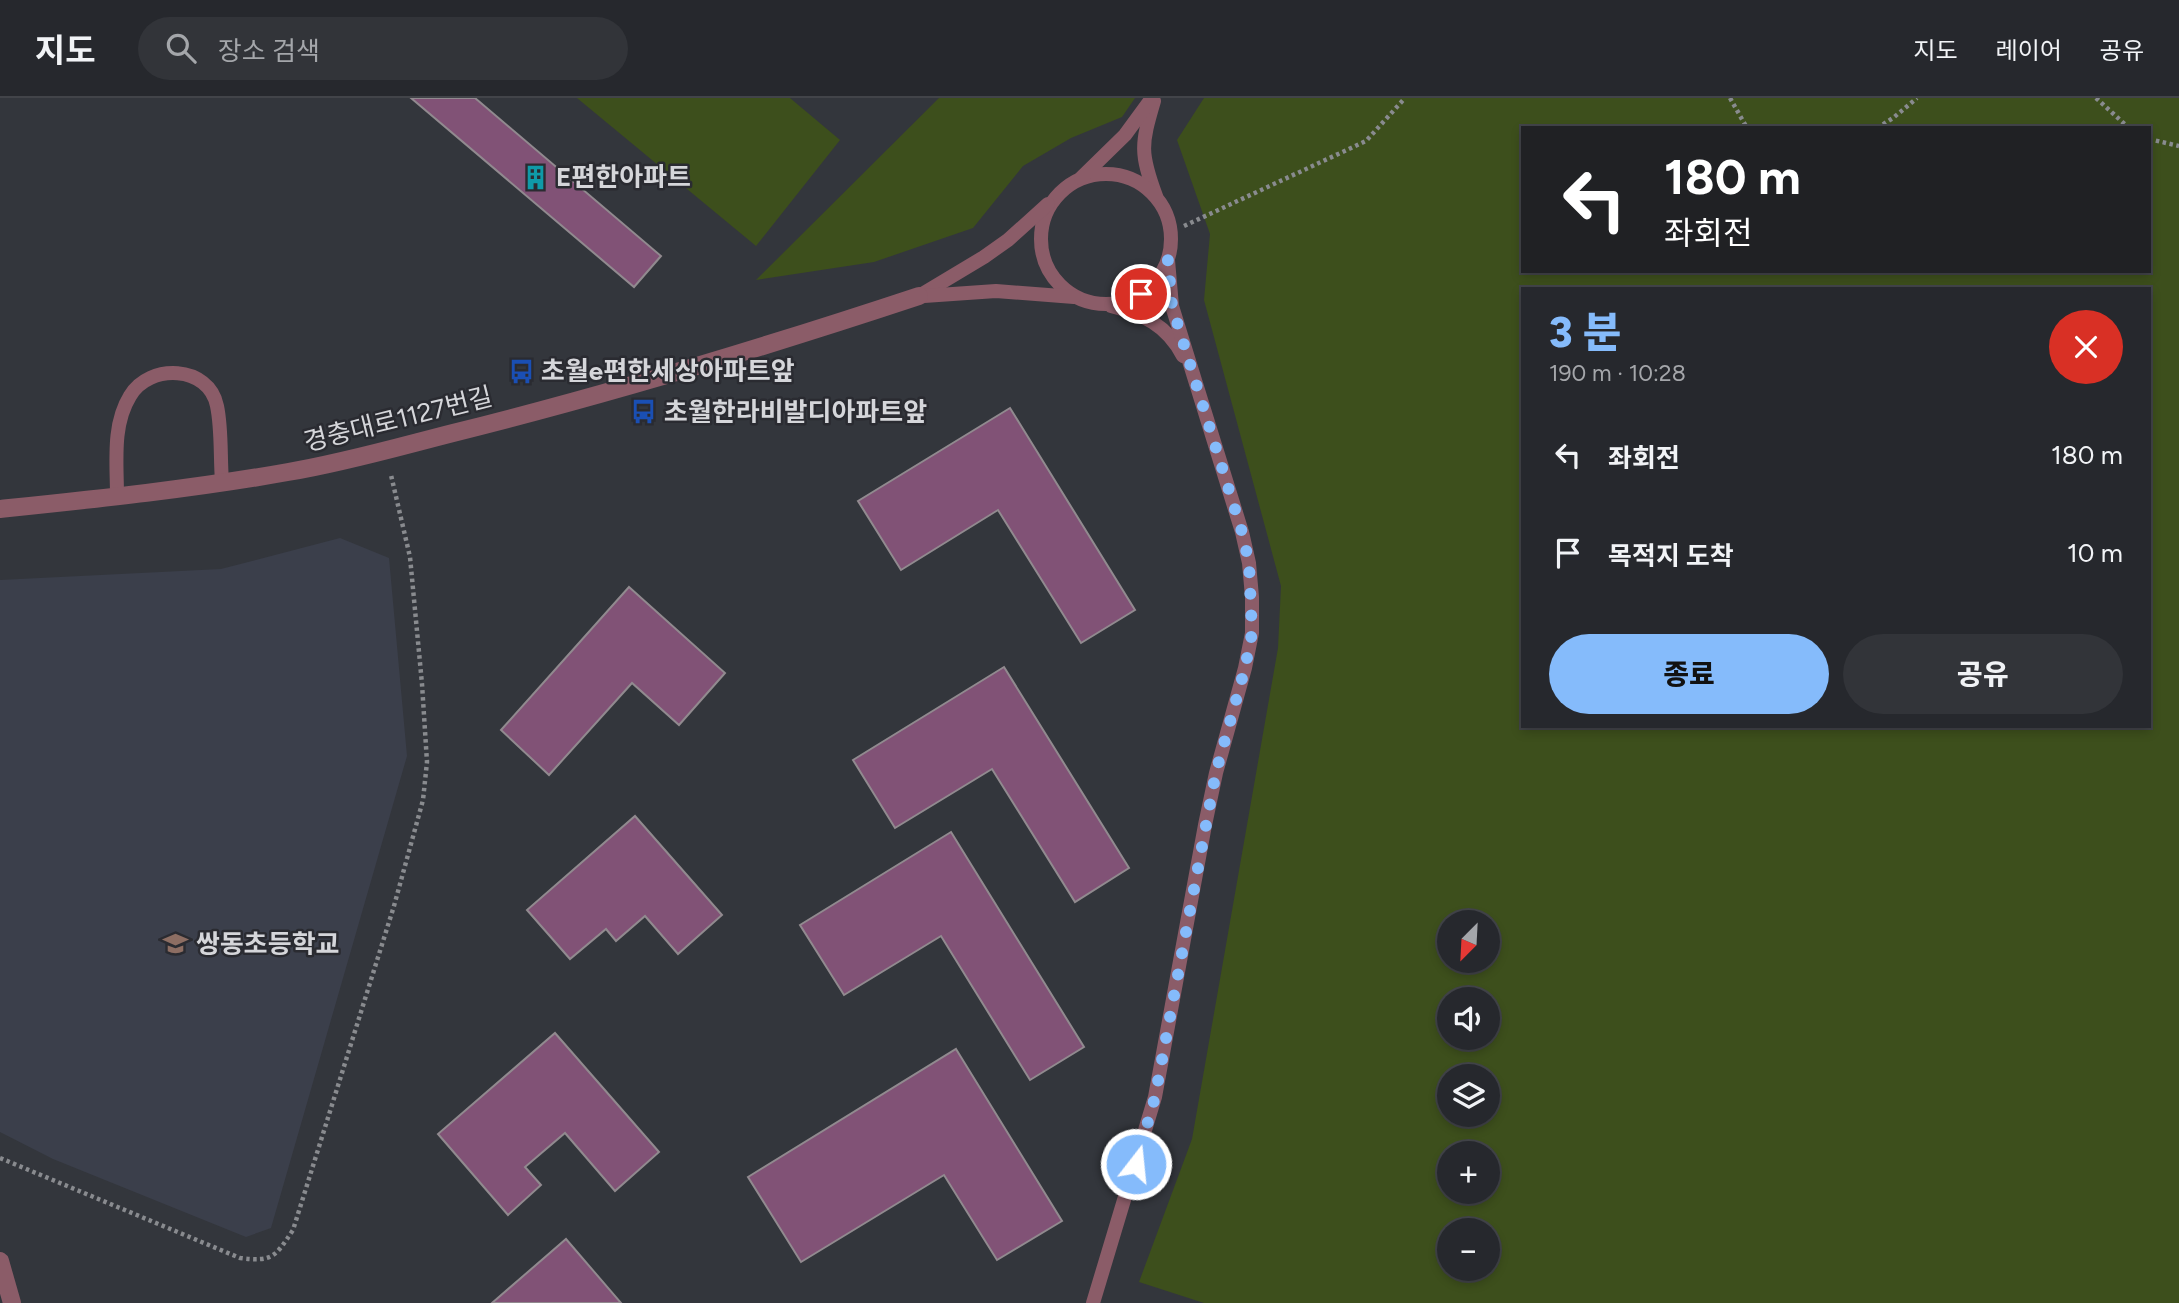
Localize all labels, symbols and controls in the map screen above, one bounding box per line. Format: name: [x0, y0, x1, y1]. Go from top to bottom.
search box: [138, 17, 628, 80]
icon: search: [162, 29, 200, 67]
text: 지도: [35, 31, 96, 70]
text: 장소 검색: [218, 35, 320, 67]
text: 지도: [1913, 36, 1958, 65]
text: 레이어: [1996, 36, 2062, 65]
text: 공유: [2100, 36, 2144, 65]
text: 180 m: [1664, 147, 1801, 206]
icon: left: [1549, 154, 1640, 245]
place label: E편한아파트: [556, 161, 691, 193]
building icon: E편한아파트: [522, 163, 550, 191]
text: 좌회전: [1664, 214, 1752, 252]
pin: [1111, 264, 1171, 324]
icon: arrive: [1122, 275, 1160, 313]
text: 3 분: [1549, 307, 1621, 358]
button: close: [2049, 310, 2123, 384]
place label: 초월e편한세상아파트앞: [541, 355, 795, 387]
bus stop icon: 초월e편한세상아파트앞: [507, 357, 535, 385]
text: 190 m · 10:28: [1549, 359, 1686, 387]
street label: 경충대로1127번길: [300, 380, 496, 458]
place label: 초월한라비발디아파트앞: [664, 396, 927, 428]
bus stop icon: 초월한라비발디아파트앞: [630, 398, 658, 426]
icon: left: [1549, 436, 1587, 474]
text: 180 m: [2051, 439, 2123, 471]
text: 좌회전: [1608, 442, 1680, 474]
icon: arrive: [1549, 534, 1587, 572]
text: 10 m: [2067, 537, 2123, 569]
text: 목적지 도착: [1608, 540, 1734, 572]
button: 종료: [1549, 634, 1829, 714]
button: 공유: [1843, 634, 2123, 714]
north arrow: [1437, 910, 1500, 973]
map controls: [1437, 910, 1500, 1281]
place label: 쌍동초등학교: [196, 928, 340, 960]
school or university icon: 쌍동초등학교: [162, 930, 190, 958]
button: sound: [1437, 987, 1500, 1050]
button: layers: [1437, 1064, 1500, 1127]
position arrow: [1099, 1127, 1173, 1201]
button: +: [1437, 1141, 1500, 1204]
button: −: [1437, 1218, 1500, 1281]

